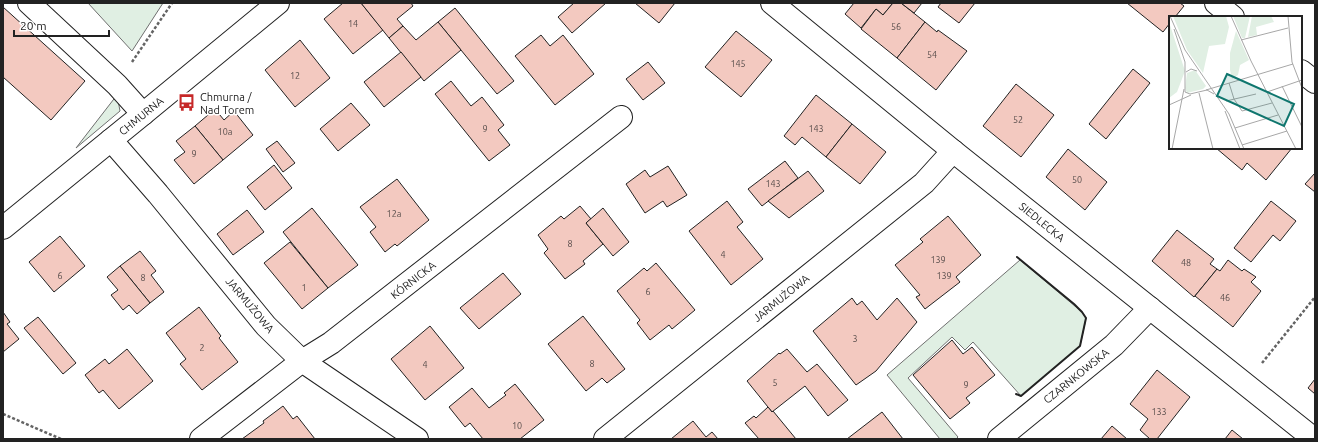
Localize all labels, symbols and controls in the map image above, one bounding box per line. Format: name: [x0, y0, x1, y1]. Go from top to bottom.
scale bar: [14, 12, 109, 38]
inset map: [1169, 16, 1302, 149]
text: 20 m: [20, 19, 47, 32]
house number: 14: [348, 19, 358, 29]
house number: 56: [891, 22, 901, 32]
house number: 54: [927, 50, 937, 60]
house number: 145: [730, 59, 746, 69]
house number: 12: [290, 71, 300, 81]
place label: Chmurna / Nad Torem: [200, 91, 254, 116]
bus stop icon: Chmurna / Nad Torem: [177, 93, 197, 113]
street label: CHMURNA: [116, 94, 166, 137]
house number: 52: [1013, 115, 1023, 125]
house number: 9: [482, 124, 488, 134]
house number: 143: [808, 124, 824, 134]
house number: 10a: [218, 127, 232, 137]
house number: 9: [191, 149, 197, 159]
house number: 50: [1072, 175, 1082, 185]
house number: 143: [765, 179, 781, 189]
street label: SIEDLECKA: [1017, 200, 1068, 245]
house number: 12a: [387, 209, 401, 219]
house number: 8: [567, 239, 573, 249]
house number: 4: [720, 250, 726, 260]
house number: 139: [930, 255, 946, 265]
street label: KÓRNICKA: [388, 258, 438, 301]
house number: 48: [1181, 258, 1191, 268]
house number: 6: [57, 271, 63, 281]
street label: JARMUŻOWA: [751, 271, 812, 324]
house number: 139: [936, 271, 952, 281]
house number: 8: [140, 273, 146, 283]
street label: JARMUŻOWA: [223, 275, 277, 336]
house number: 1: [301, 283, 307, 293]
house number: 6: [645, 287, 651, 297]
house number: 46: [1220, 293, 1230, 303]
house number: 3: [852, 334, 858, 344]
house number: 2: [199, 343, 205, 353]
street label: CZARNKOWSKA: [1041, 346, 1112, 406]
house number: 8: [589, 359, 595, 369]
house number: 4: [422, 360, 428, 370]
house number: 5: [772, 378, 778, 388]
house number: 9: [963, 380, 969, 390]
house number: 133: [1151, 407, 1167, 417]
house number: 10: [512, 421, 522, 431]

